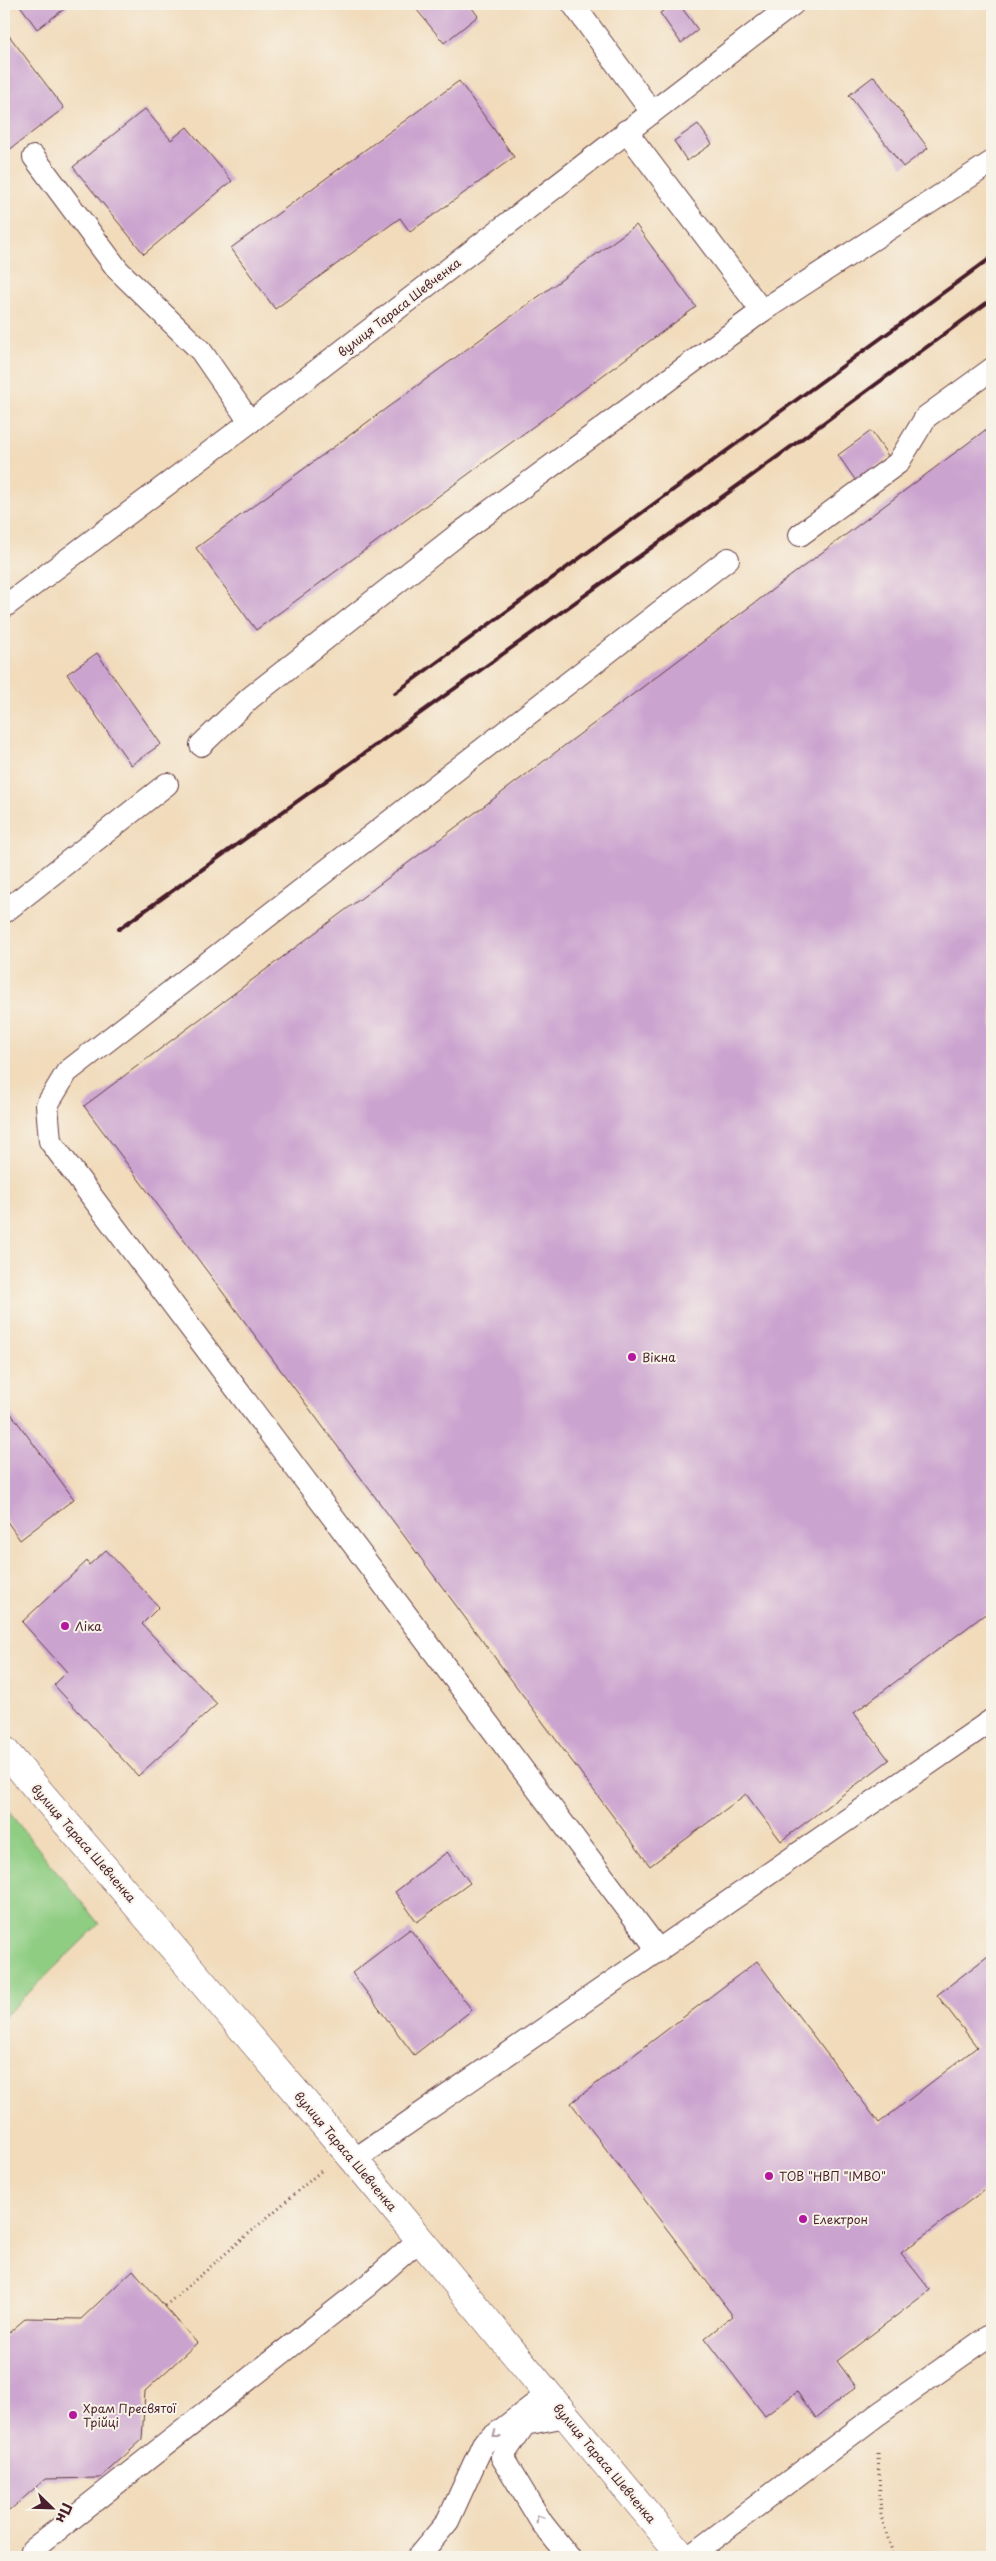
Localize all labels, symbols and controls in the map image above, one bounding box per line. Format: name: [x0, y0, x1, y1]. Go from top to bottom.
street label: вулиця Тараса Шевченка: [334, 253, 465, 361]
place label: Вікна: [642, 1348, 676, 1366]
marker: Вікна: [626, 1351, 638, 1363]
place label: Ліка: [75, 1617, 102, 1635]
marker: Ліка: [59, 1620, 71, 1632]
street label: вулиця Тараса Шевченка: [27, 1780, 141, 1906]
street label: вулиця Тараса Шевченка: [290, 2087, 402, 2215]
place label: ТОВ "НВП "ІМВО": [779, 2167, 886, 2185]
marker: ТОВ "НВП "ІМВО": [763, 2170, 775, 2182]
place label: Електрон: [813, 2210, 868, 2228]
marker: Електрон: [797, 2213, 809, 2225]
place label: Храм Пресвятої Трійці: [83, 2399, 177, 2431]
street label: вулиця Тараса Шевченка: [549, 2399, 661, 2527]
marker: Храм Пресвятої Трійці: [67, 2409, 79, 2421]
one-way arrow: [493, 2429, 502, 2437]
north arrow: [28, 2484, 78, 2534]
text: Пн: [51, 2500, 78, 2527]
one-way arrow: [536, 2515, 546, 2524]

